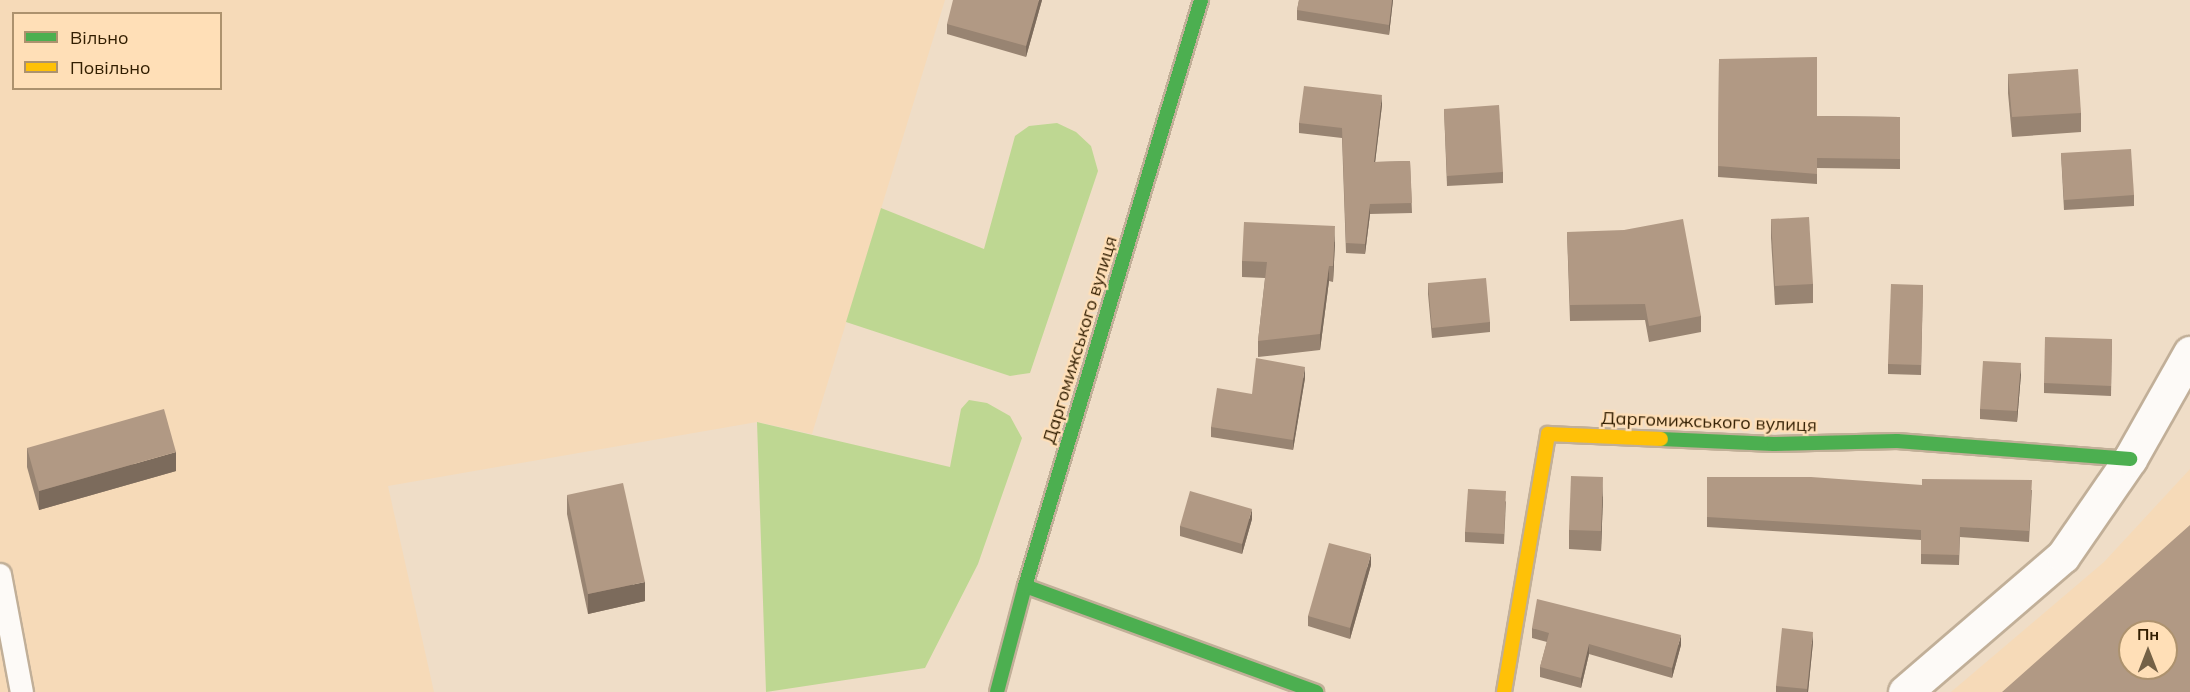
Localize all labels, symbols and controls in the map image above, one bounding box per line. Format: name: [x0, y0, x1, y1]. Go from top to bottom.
legend: [12, 12, 222, 90]
text: Вільно: [70, 26, 128, 49]
text: Повільно: [70, 56, 150, 79]
street label: Даргомижського вулиця: [1038, 234, 1122, 446]
street label: Даргомижського вулиця: [1601, 407, 1817, 437]
north arrow: [2118, 620, 2178, 680]
text: Пн: [2137, 624, 2159, 644]

